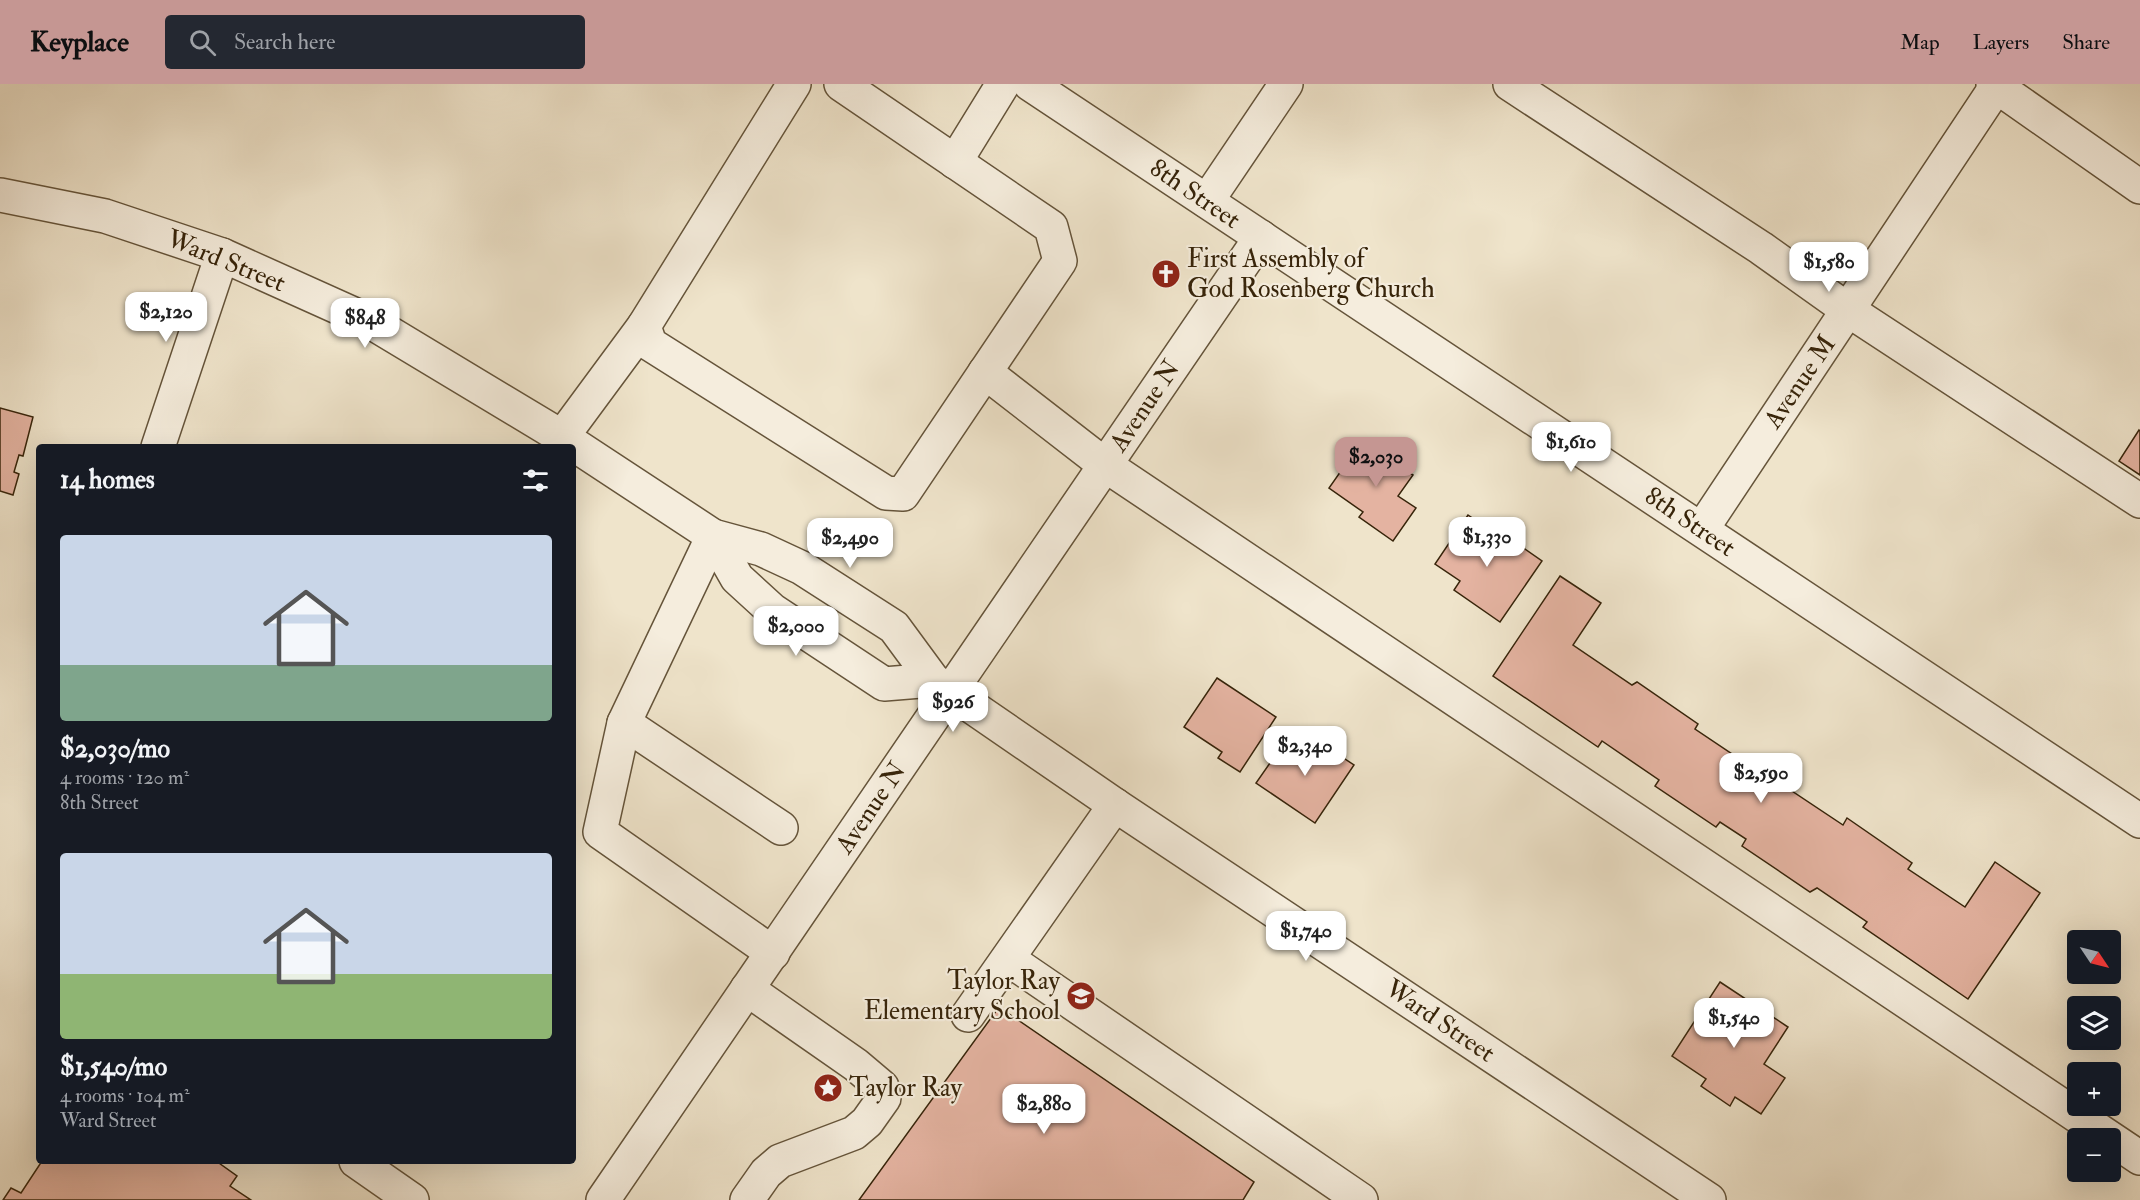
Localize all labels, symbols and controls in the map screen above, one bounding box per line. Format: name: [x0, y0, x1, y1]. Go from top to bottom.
search box: [165, 15, 585, 69]
text: Keyplace: [30, 25, 129, 60]
icon: search: [186, 26, 219, 59]
text: Search here: [234, 28, 336, 56]
text: Map: [1900, 29, 1940, 56]
text: Layers: [1973, 29, 2029, 56]
text: Share: [2062, 29, 2110, 56]
street label: 8th Street: [1144, 152, 1246, 236]
street label: Ward Street: [161, 222, 290, 299]
pin: $1,580: [1780, 242, 1878, 293]
place label: First Assembly of God Rosenberg Church: [1187, 243, 1435, 305]
text: $1,580: [1803, 249, 1855, 274]
church icon: First Assembly of God Rosenberg Church: [1150, 258, 1182, 290]
pin: $2,120: [117, 292, 215, 343]
pin: $848: [329, 298, 401, 349]
text: $2,120: [139, 299, 193, 324]
text: $848: [345, 305, 385, 330]
street label: Avenue M: [1757, 329, 1843, 436]
street label: Avenue N: [1102, 353, 1188, 459]
pin: $1,610: [1522, 422, 1620, 473]
text: $1,610: [1546, 429, 1596, 454]
pin: $2,030: [1327, 437, 1425, 488]
text: $2,030: [1349, 444, 1403, 469]
text: 14 homes: [60, 464, 155, 496]
icon: filters: [519, 464, 552, 497]
street label: 8th Street: [1639, 480, 1741, 564]
pin: $1,330: [1438, 517, 1536, 568]
pin: $2,490: [801, 518, 899, 569]
text: $1,330: [1463, 524, 1511, 549]
text: $2,490: [821, 525, 879, 550]
icon: home: [252, 574, 360, 682]
pin: $2,000: [747, 606, 845, 657]
text: $2,000: [768, 613, 824, 638]
pin: $926: [917, 682, 989, 733]
text: $926: [932, 689, 974, 714]
pin: $2,340: [1256, 726, 1354, 777]
text: $2,030/mo: [60, 733, 170, 765]
text: $2,340: [1278, 733, 1332, 758]
pin: $2,590: [1712, 753, 1810, 804]
street label: Avenue N: [828, 755, 914, 861]
text: $2,590: [1733, 760, 1789, 785]
text: 4 rooms · 120 m²: [60, 765, 189, 790]
text: 8th Street: [60, 790, 139, 815]
icon: home: [252, 892, 360, 1000]
pin: $1,740: [1257, 911, 1355, 962]
text: $1,740: [1280, 918, 1332, 943]
north arrow: [2067, 930, 2121, 984]
map controls: [2067, 930, 2121, 1182]
place label: Taylor Ray Elementary School: [864, 965, 1061, 1027]
street label: Ward Street: [1378, 972, 1501, 1069]
school or university icon: Taylor Ray Elementary School: [1065, 980, 1097, 1012]
button: layers: [2067, 996, 2121, 1050]
pin: $1,540: [1685, 998, 1783, 1049]
text: $1,540: [1708, 1005, 1760, 1030]
text: $1,540/mo: [60, 1051, 167, 1083]
button: +: [2067, 1062, 2121, 1116]
place icon: Taylor Ray: [812, 1072, 844, 1104]
place label: Taylor Ray: [849, 1072, 962, 1104]
text: 4 rooms · 104 m²: [60, 1083, 190, 1108]
pin: $2,880: [995, 1084, 1093, 1135]
text: $2,880: [1016, 1091, 1072, 1116]
text: Ward Street: [60, 1108, 156, 1133]
button: −: [2067, 1128, 2121, 1182]

